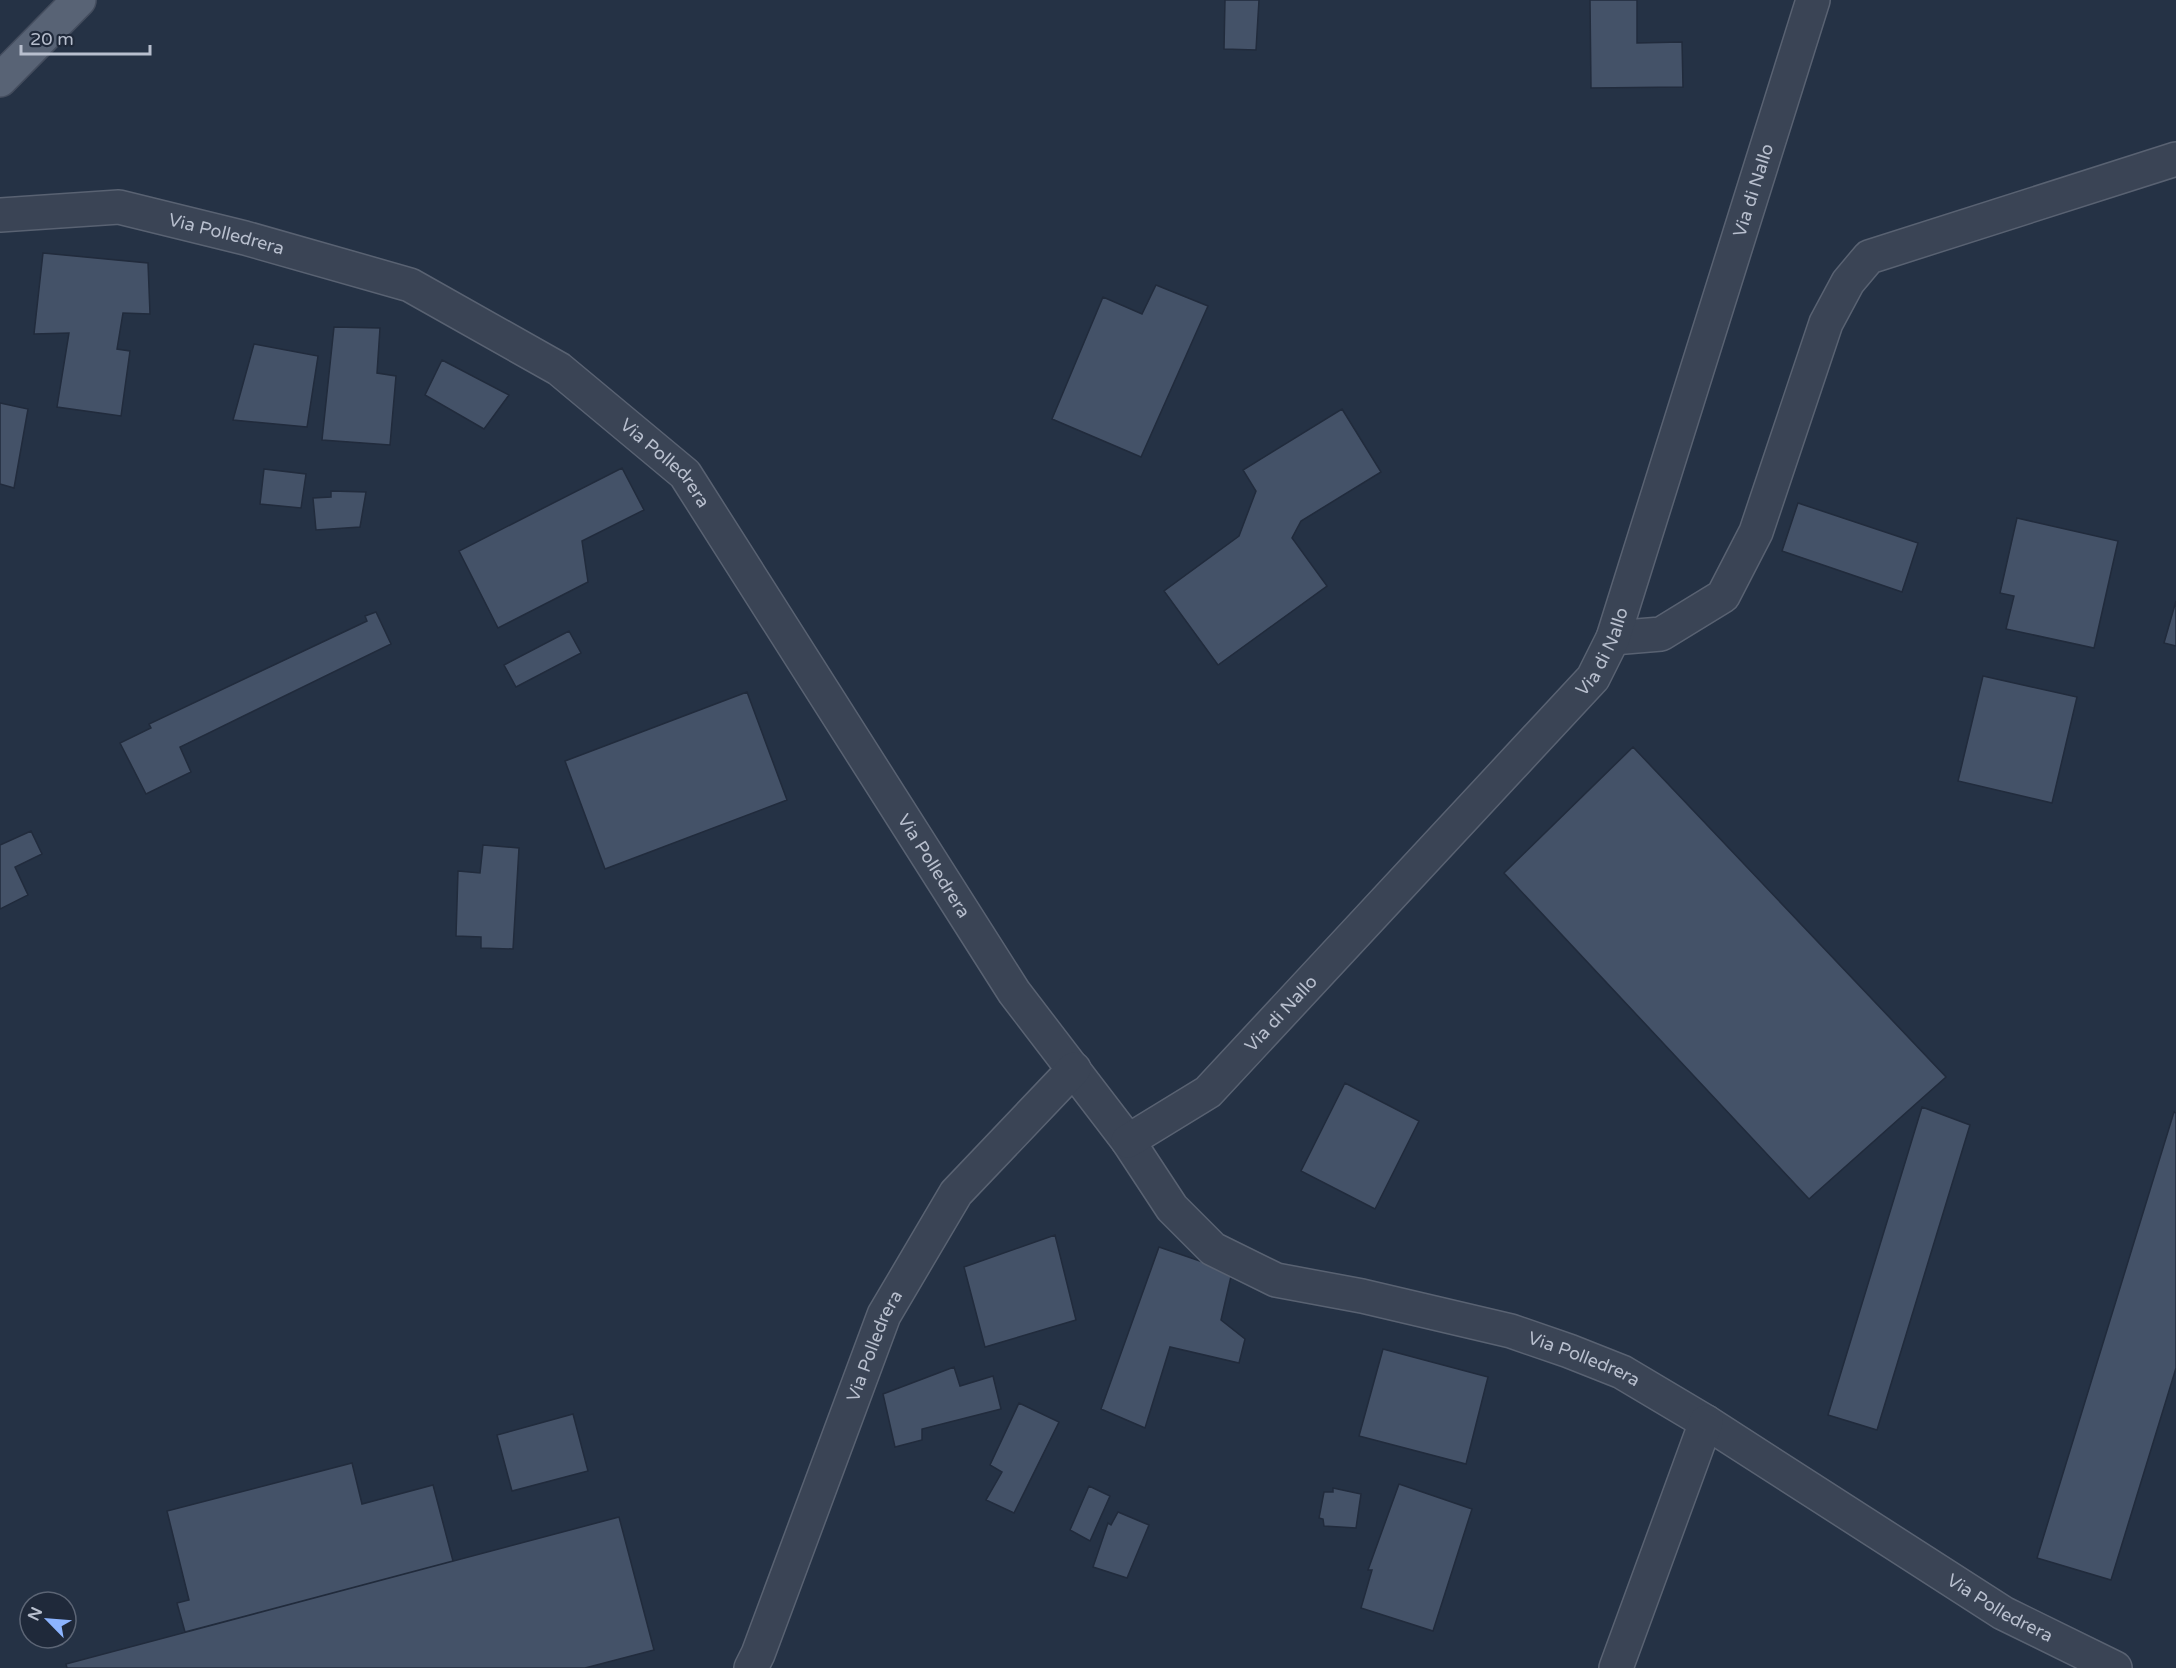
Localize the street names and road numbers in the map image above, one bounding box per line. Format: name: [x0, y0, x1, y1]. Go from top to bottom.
street label: Via di Nallo: [1728, 141, 1778, 240]
street label: Via Polledrera: [166, 209, 287, 260]
street label: Via Polledrera: [616, 414, 715, 512]
street label: Via di Nallo: [1571, 605, 1633, 700]
street label: Via Polledrera: [893, 810, 975, 922]
street label: Via di Nallo: [1240, 971, 1322, 1056]
street label: Via Polledrera: [842, 1286, 907, 1405]
street label: Via Polledrera: [1525, 1327, 1644, 1391]
street label: Via Polledrera: [1943, 1569, 2057, 1647]

